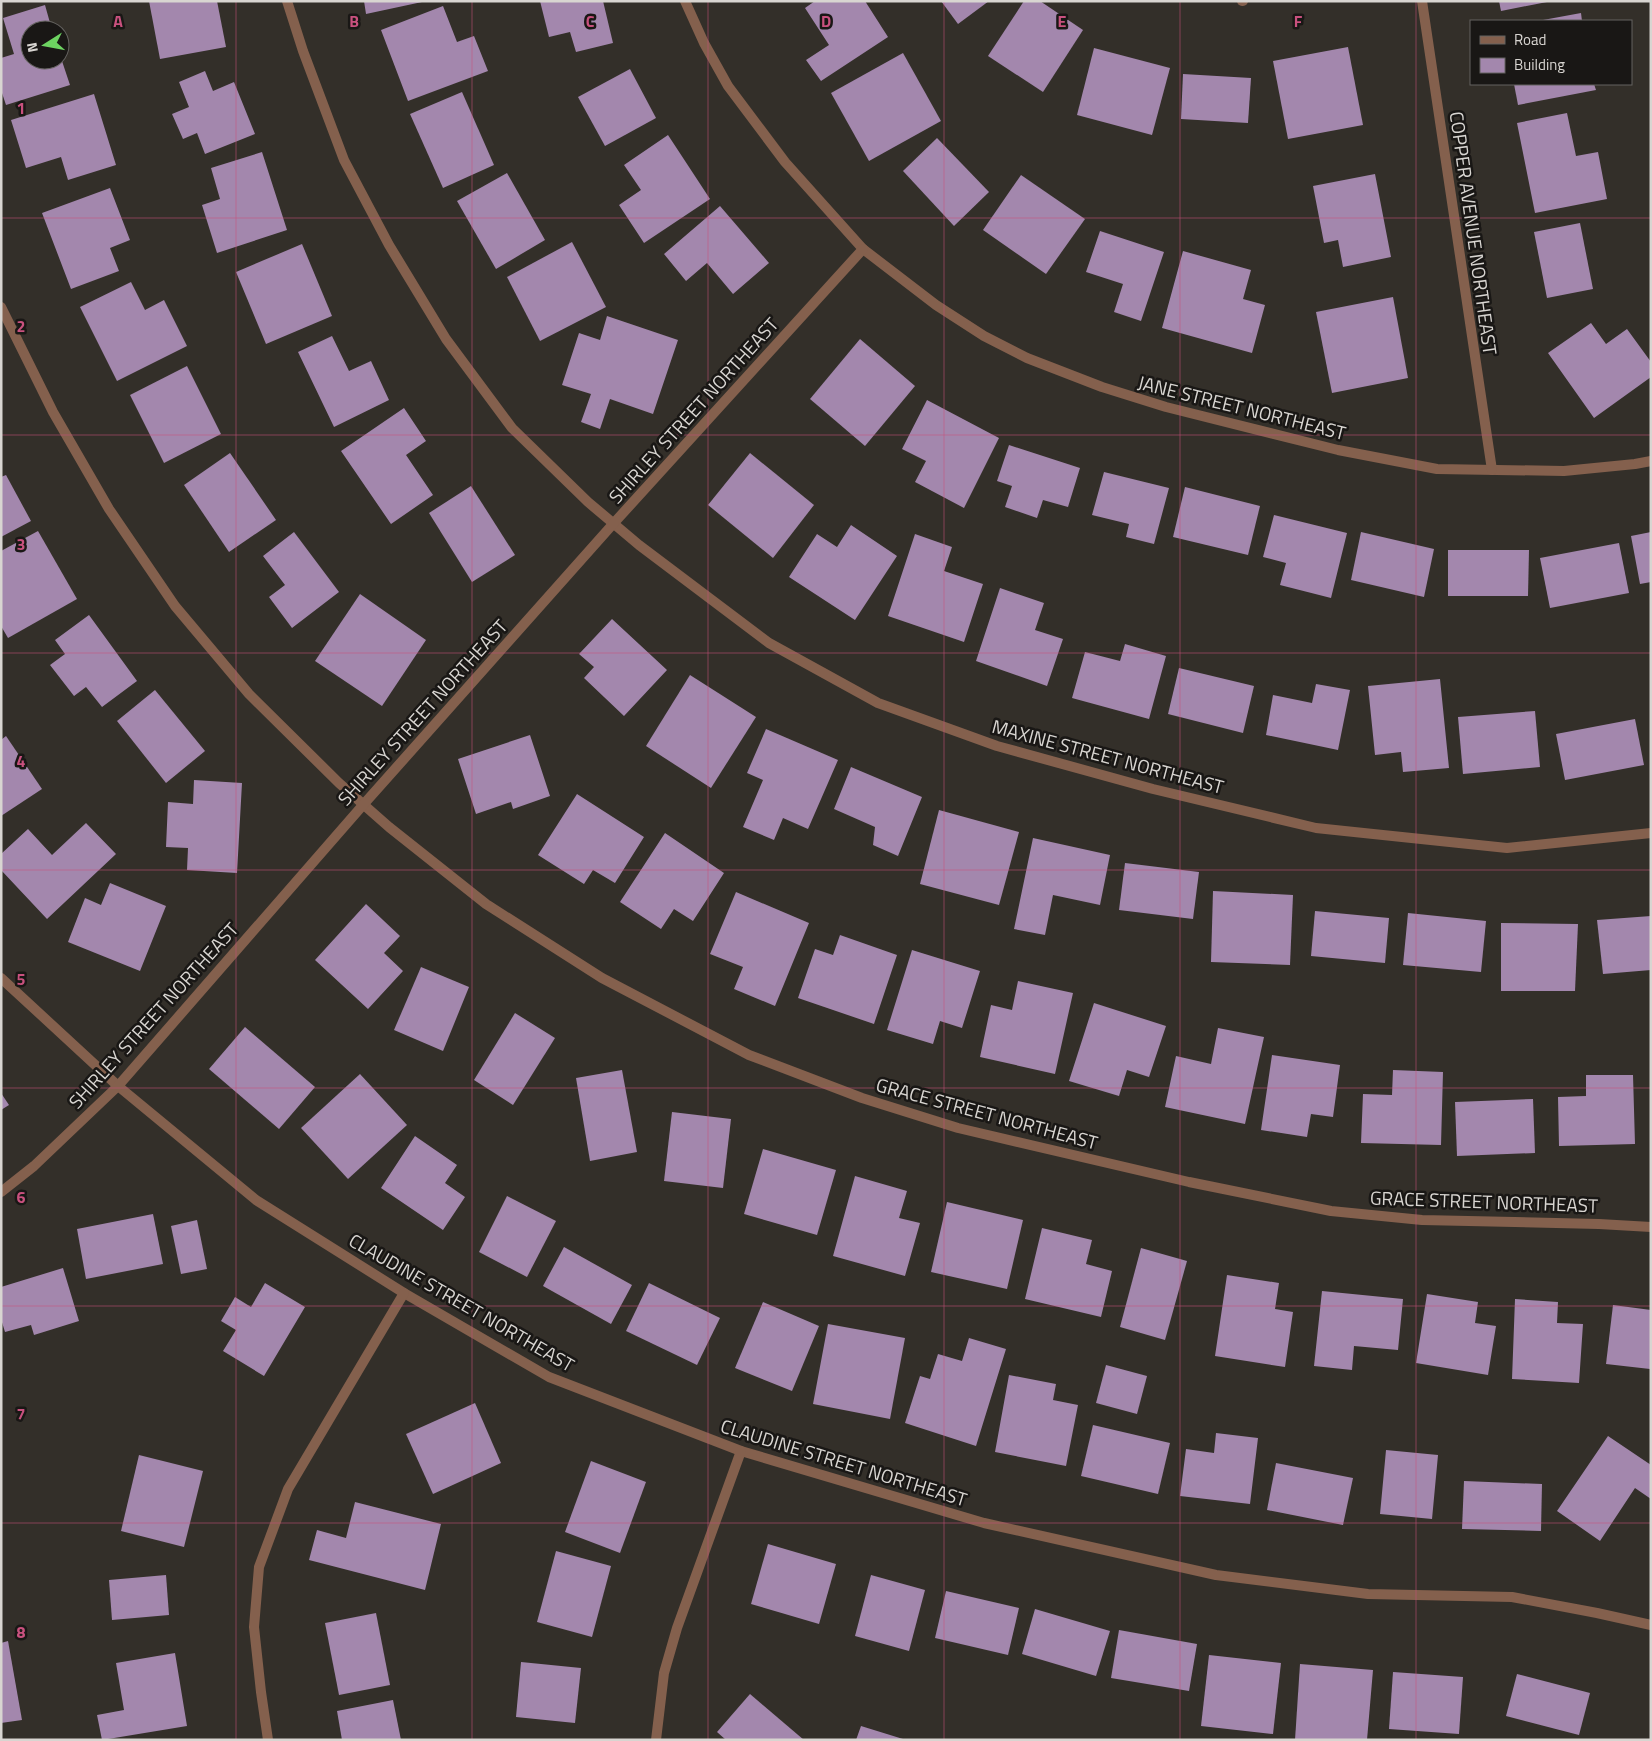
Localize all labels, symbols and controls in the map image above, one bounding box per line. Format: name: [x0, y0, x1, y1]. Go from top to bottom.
text: A: [113, 9, 123, 33]
text: B: [349, 9, 359, 33]
text: C: [586, 9, 595, 33]
text: D: [821, 9, 831, 33]
text: E: [1058, 9, 1067, 33]
text: F: [1294, 9, 1303, 33]
north arrow: [20, 20, 70, 70]
legend: [1470, 20, 1632, 85]
text: Road: [1514, 28, 1546, 51]
text: N: [21, 41, 43, 54]
text: Building: [1514, 53, 1565, 76]
text: 1: [17, 96, 25, 120]
street label: COPPER AVENUE NORTHEAST: [1443, 109, 1505, 357]
street label: SHIRLEY STREET NORTHEAST: [601, 310, 785, 510]
text: 2: [17, 314, 25, 338]
street label: JANE STREET NORTHEAST: [1135, 367, 1349, 447]
text: 3: [17, 532, 25, 556]
street label: SHIRLEY STREET NORTHEAST: [330, 612, 514, 812]
street label: MAXINE STREET NORTHEAST: [989, 711, 1227, 801]
text: 4: [17, 749, 26, 773]
street label: SHIRLEY STREET NORTHEAST: [61, 915, 245, 1115]
text: 5: [17, 967, 26, 991]
street label: GRACE STREET NORTHEAST: [873, 1069, 1101, 1157]
street label: GRACE STREET NORTHEAST: [1369, 1183, 1599, 1219]
text: 6: [17, 1185, 26, 1209]
street label: CLAUDINE STREET NORTHEAST: [344, 1225, 580, 1379]
text: 7: [17, 1402, 25, 1426]
street label: CLAUDINE STREET NORTHEAST: [717, 1411, 971, 1513]
text: 8: [17, 1620, 26, 1644]

